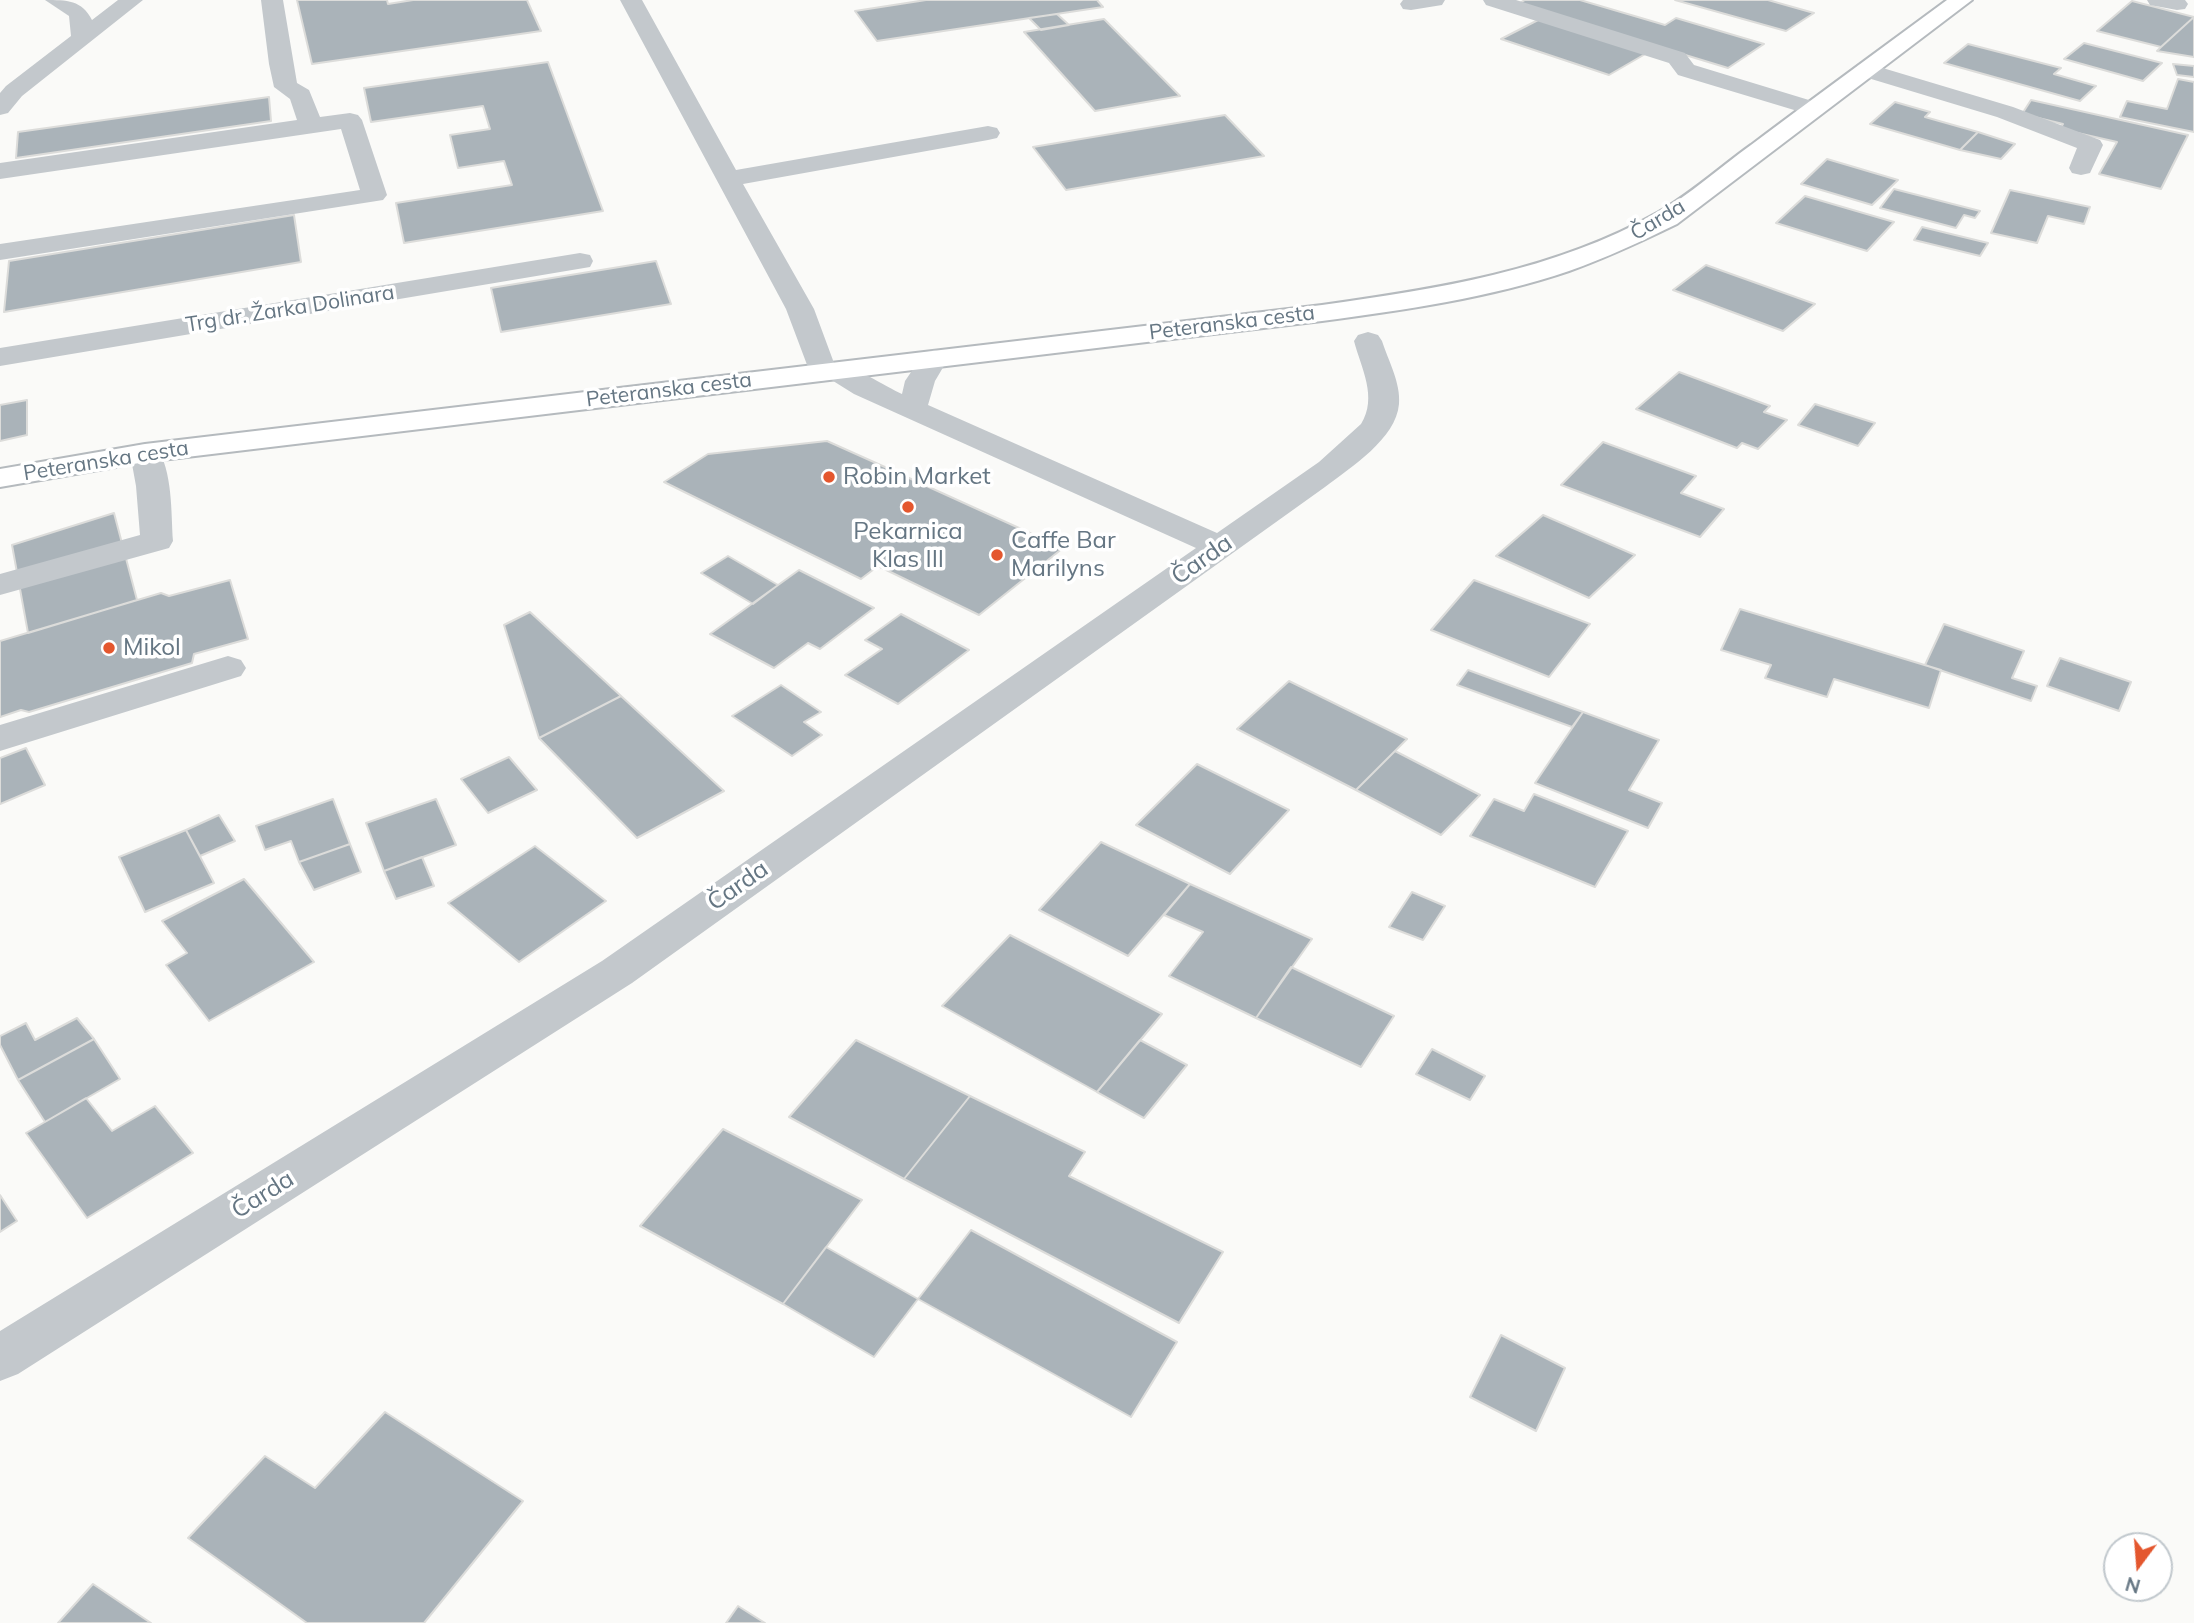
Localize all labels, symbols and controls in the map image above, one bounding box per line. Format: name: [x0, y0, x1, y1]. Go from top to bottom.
street label: Čarda: [1626, 194, 1690, 246]
street label: Trg dr. Žarka Dolinara: [184, 280, 396, 338]
street label: Peteranska cesta: [1148, 300, 1316, 346]
street label: Peteranska cesta: [585, 367, 753, 413]
street label: Peteranska cesta: [22, 436, 190, 486]
place label: Robin Market: [843, 463, 991, 491]
marker: Robin Market: [821, 469, 837, 485]
marker: Pekarnica Klas III: [900, 499, 916, 515]
place label: Pekarnica Klas III: [853, 518, 963, 574]
place label: Caffe Bar Marilyns: [1011, 527, 1116, 583]
street label: Čarda: [1166, 529, 1238, 591]
marker: Caffe Bar Marilyns: [989, 547, 1005, 563]
place label: Mikol: [123, 634, 181, 662]
marker: Mikol: [101, 640, 117, 656]
street label: Čarda: [702, 855, 774, 917]
street label: Čarda: [227, 1165, 299, 1225]
north arrow: [2103, 1532, 2173, 1602]
text: N: [2123, 1572, 2143, 1599]

